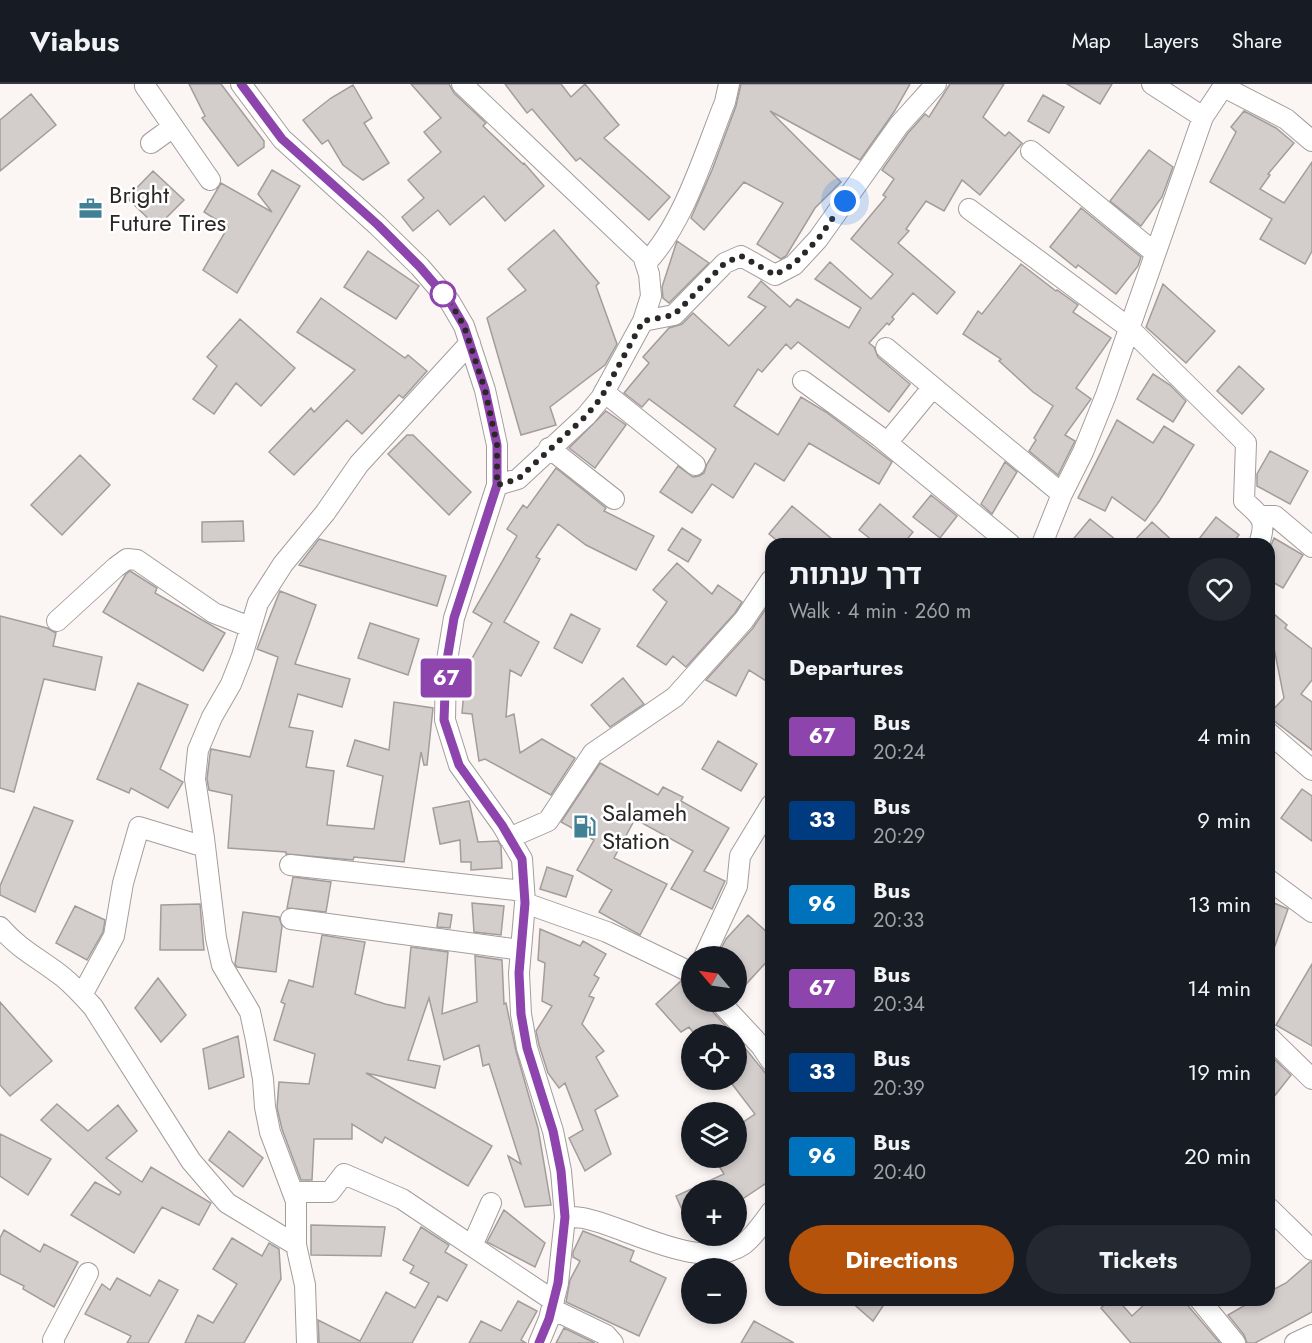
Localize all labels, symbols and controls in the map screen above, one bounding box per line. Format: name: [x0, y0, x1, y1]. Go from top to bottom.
text: Viabus: [30, 21, 120, 62]
text: Map: [1072, 26, 1111, 56]
text: Layers: [1144, 26, 1199, 56]
text: Share: [1232, 26, 1282, 56]
place label: Bright Future Tires: [109, 177, 226, 240]
your location: [830, 186, 860, 216]
office icon: Bright Future Tires: [78, 196, 104, 222]
unlabelled marker: [430, 281, 456, 307]
text: דרך ענתות: [789, 554, 922, 595]
button: heart: [1188, 558, 1251, 621]
text: Walk · 4 min · 260 m: [789, 597, 971, 626]
text: Departures: [789, 651, 903, 683]
line badge: 67: [419, 658, 473, 698]
text: 67: [433, 663, 459, 693]
text: Bus: [873, 706, 910, 738]
text: 4 min: [1197, 720, 1251, 752]
text: 67: [809, 721, 835, 751]
text: 20:24: [873, 738, 925, 767]
text: Bus: [873, 790, 910, 822]
place label: Salameh Station: [602, 795, 687, 858]
text: 9 min: [1197, 804, 1251, 836]
text: 33: [809, 805, 835, 835]
fuel station icon: Salameh Station: [571, 814, 597, 840]
text: 20:29: [873, 822, 925, 851]
text: Bus: [873, 874, 910, 906]
text: 13 min: [1188, 888, 1251, 920]
text: 96: [808, 889, 836, 919]
text: 20:33: [873, 906, 924, 935]
north arrow: [681, 946, 747, 1012]
map controls: [681, 946, 747, 1324]
text: Bus: [873, 958, 910, 990]
text: 14 min: [1187, 972, 1251, 1004]
text: 67: [809, 973, 835, 1003]
text: 20:34: [873, 990, 925, 1019]
button: locate: [681, 1024, 747, 1090]
text: Bus: [873, 1042, 910, 1074]
text: 19 min: [1187, 1056, 1251, 1088]
text: 33: [809, 1057, 835, 1087]
text: 20:39: [873, 1074, 925, 1103]
button: layers: [681, 1102, 747, 1168]
text: Bus: [873, 1126, 910, 1158]
text: 20 min: [1184, 1140, 1251, 1172]
text: 96: [808, 1141, 836, 1171]
text: 20:40: [873, 1158, 926, 1187]
button: +: [681, 1180, 747, 1246]
button: Directions: [789, 1225, 1014, 1294]
button: Tickets: [1026, 1225, 1251, 1294]
button: −: [681, 1258, 747, 1324]

